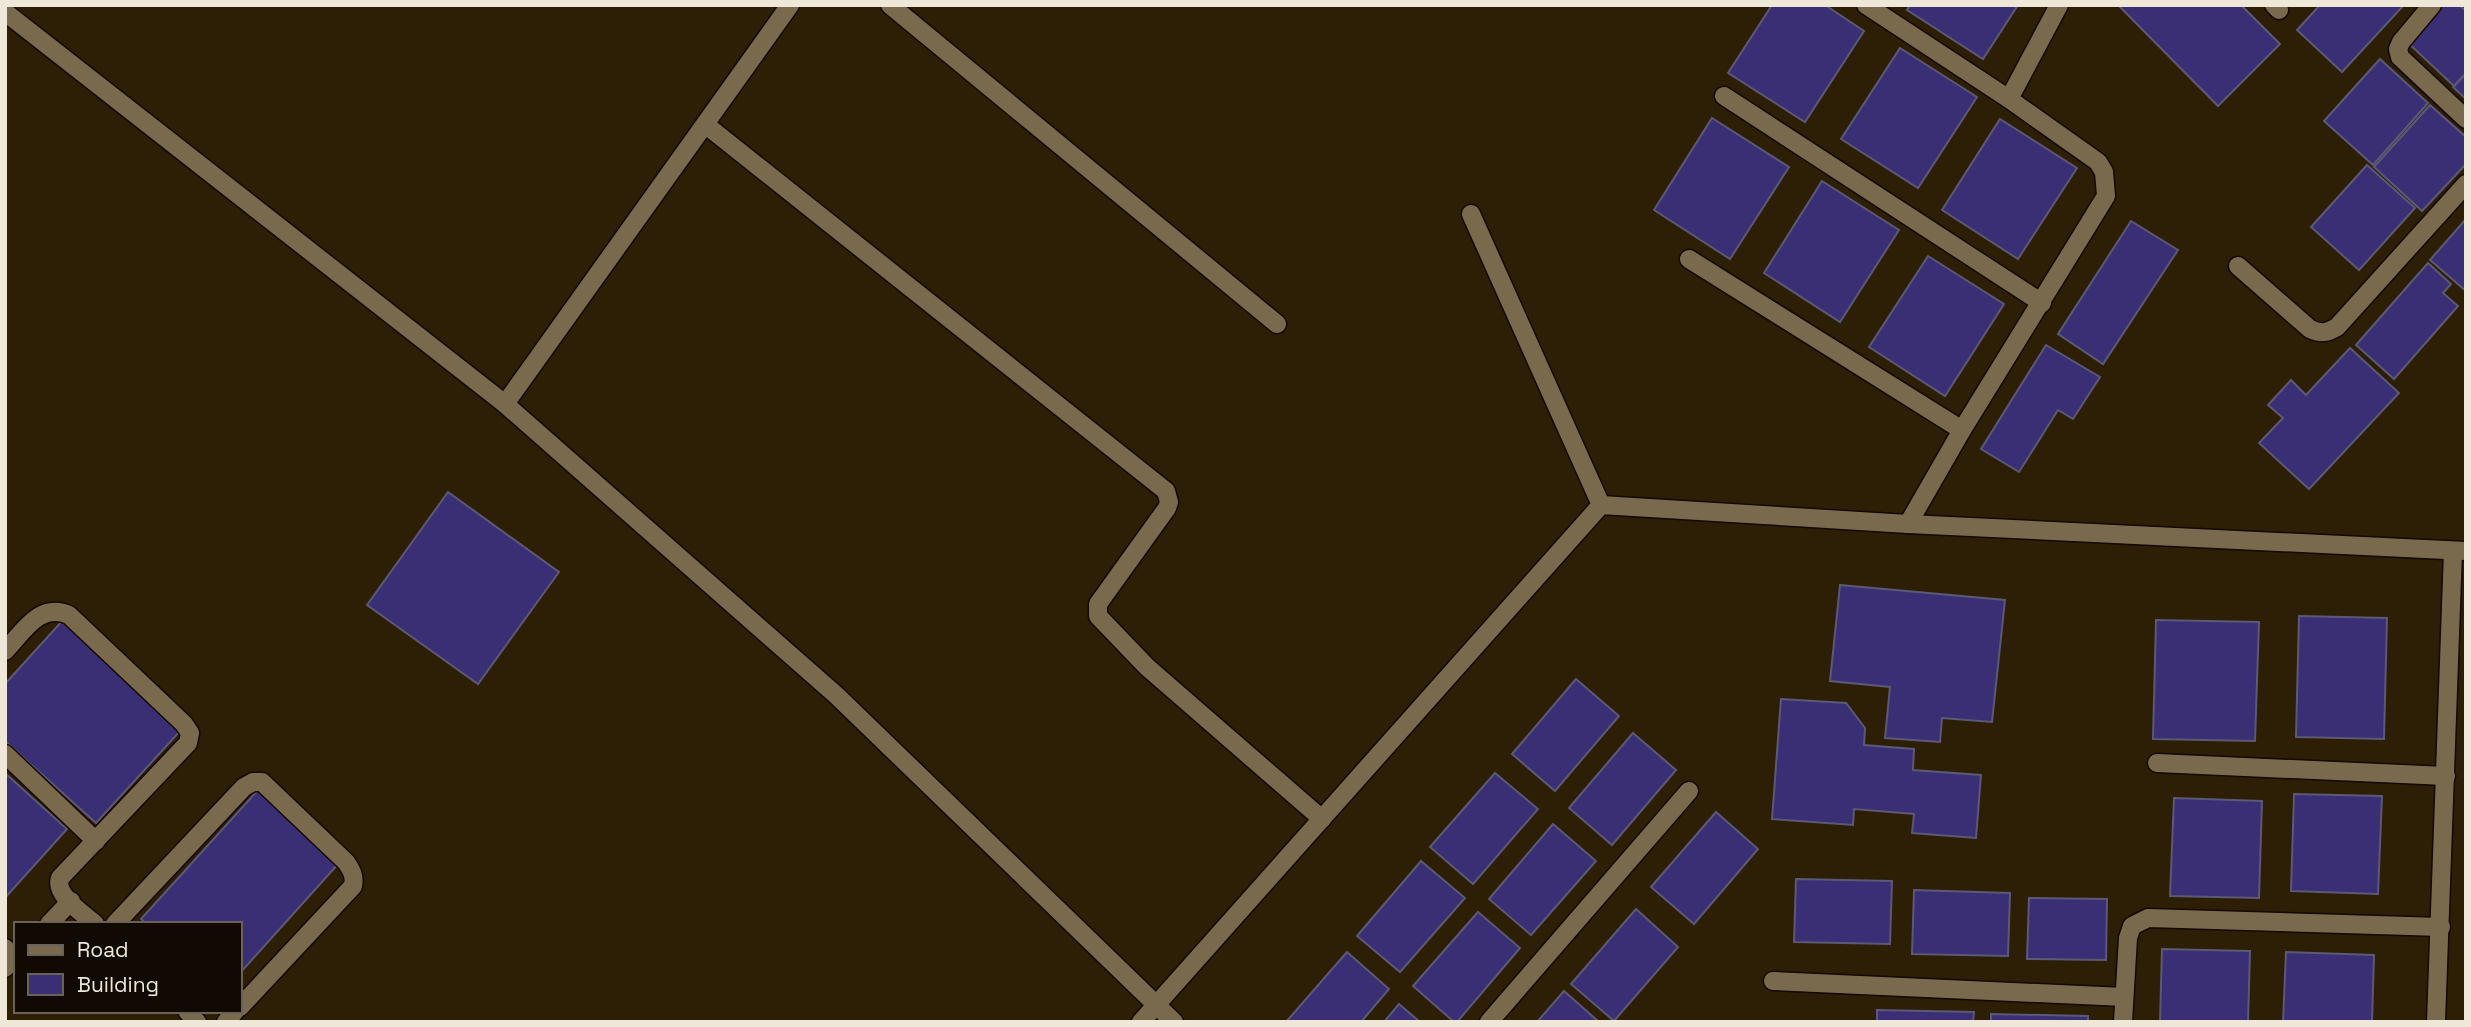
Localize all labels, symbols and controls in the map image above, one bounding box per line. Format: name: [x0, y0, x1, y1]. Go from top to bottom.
legend: [14, 922, 242, 1013]
text: Road: [77, 936, 129, 963]
text: Building: [77, 971, 159, 998]

